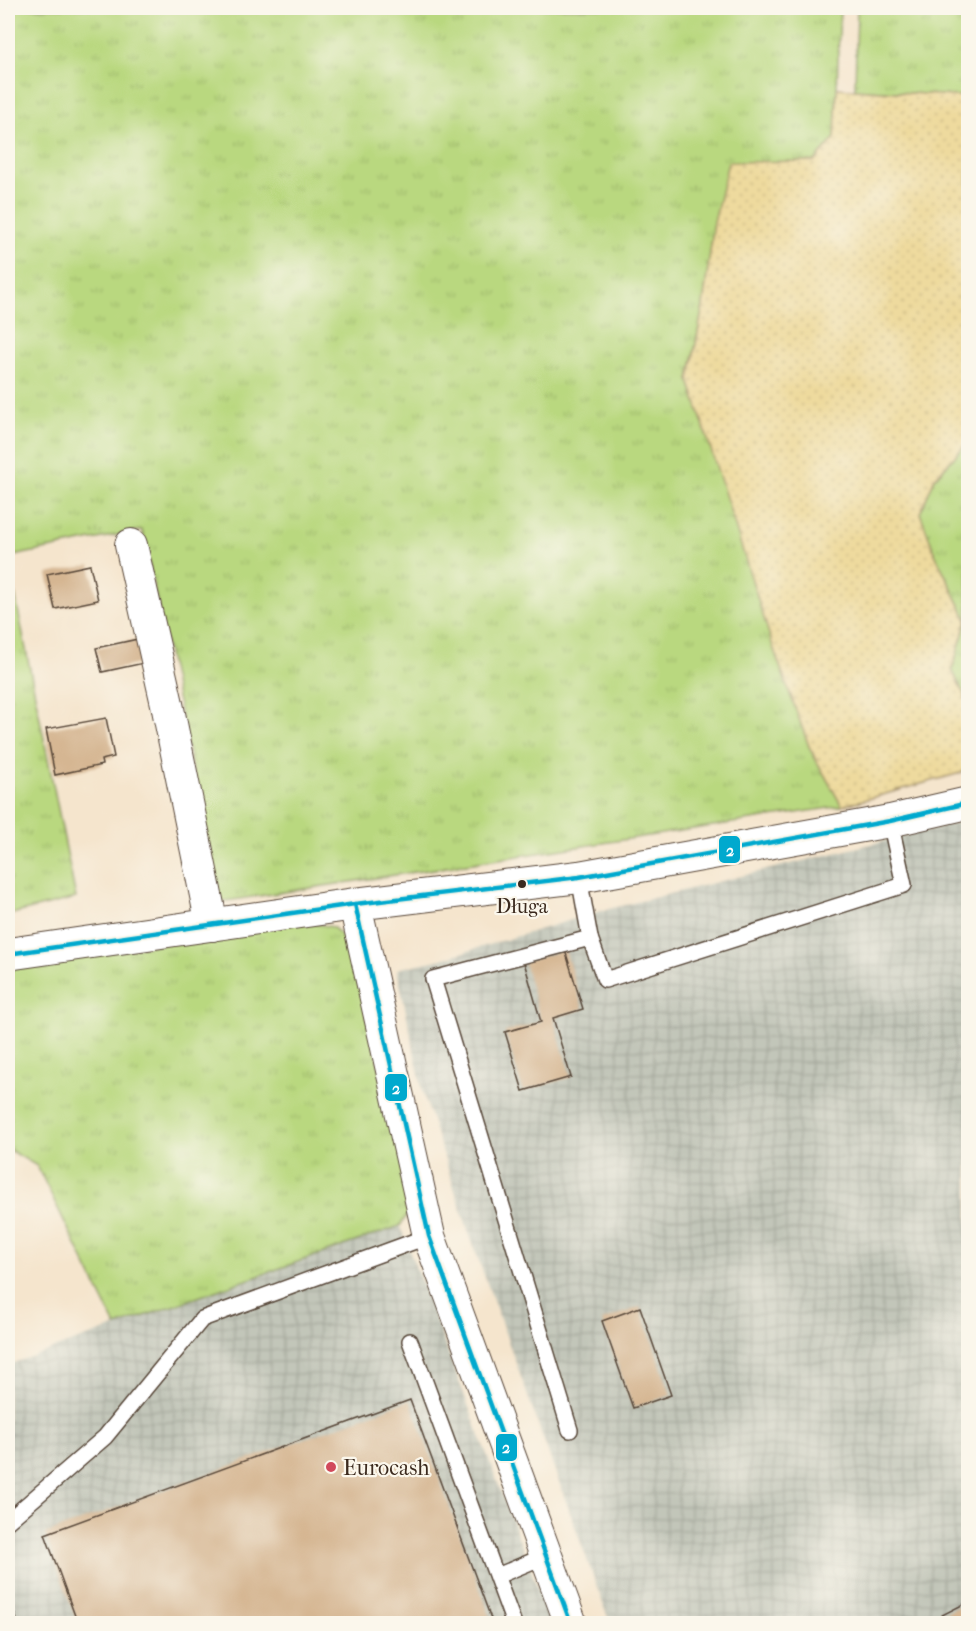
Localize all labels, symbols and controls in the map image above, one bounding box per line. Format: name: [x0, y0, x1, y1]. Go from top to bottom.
line badge: 2: [718, 835, 741, 864]
text: 2: [726, 841, 734, 860]
marker: Długa: [516, 878, 528, 890]
place label: Długa: [496, 895, 549, 918]
line badge: 2: [384, 1073, 408, 1102]
text: 2: [392, 1079, 400, 1098]
line badge: 2: [495, 1433, 518, 1462]
text: 2: [502, 1438, 510, 1457]
place label: Eurocash: [343, 1455, 430, 1481]
marker: Eurocash: [324, 1460, 338, 1474]

